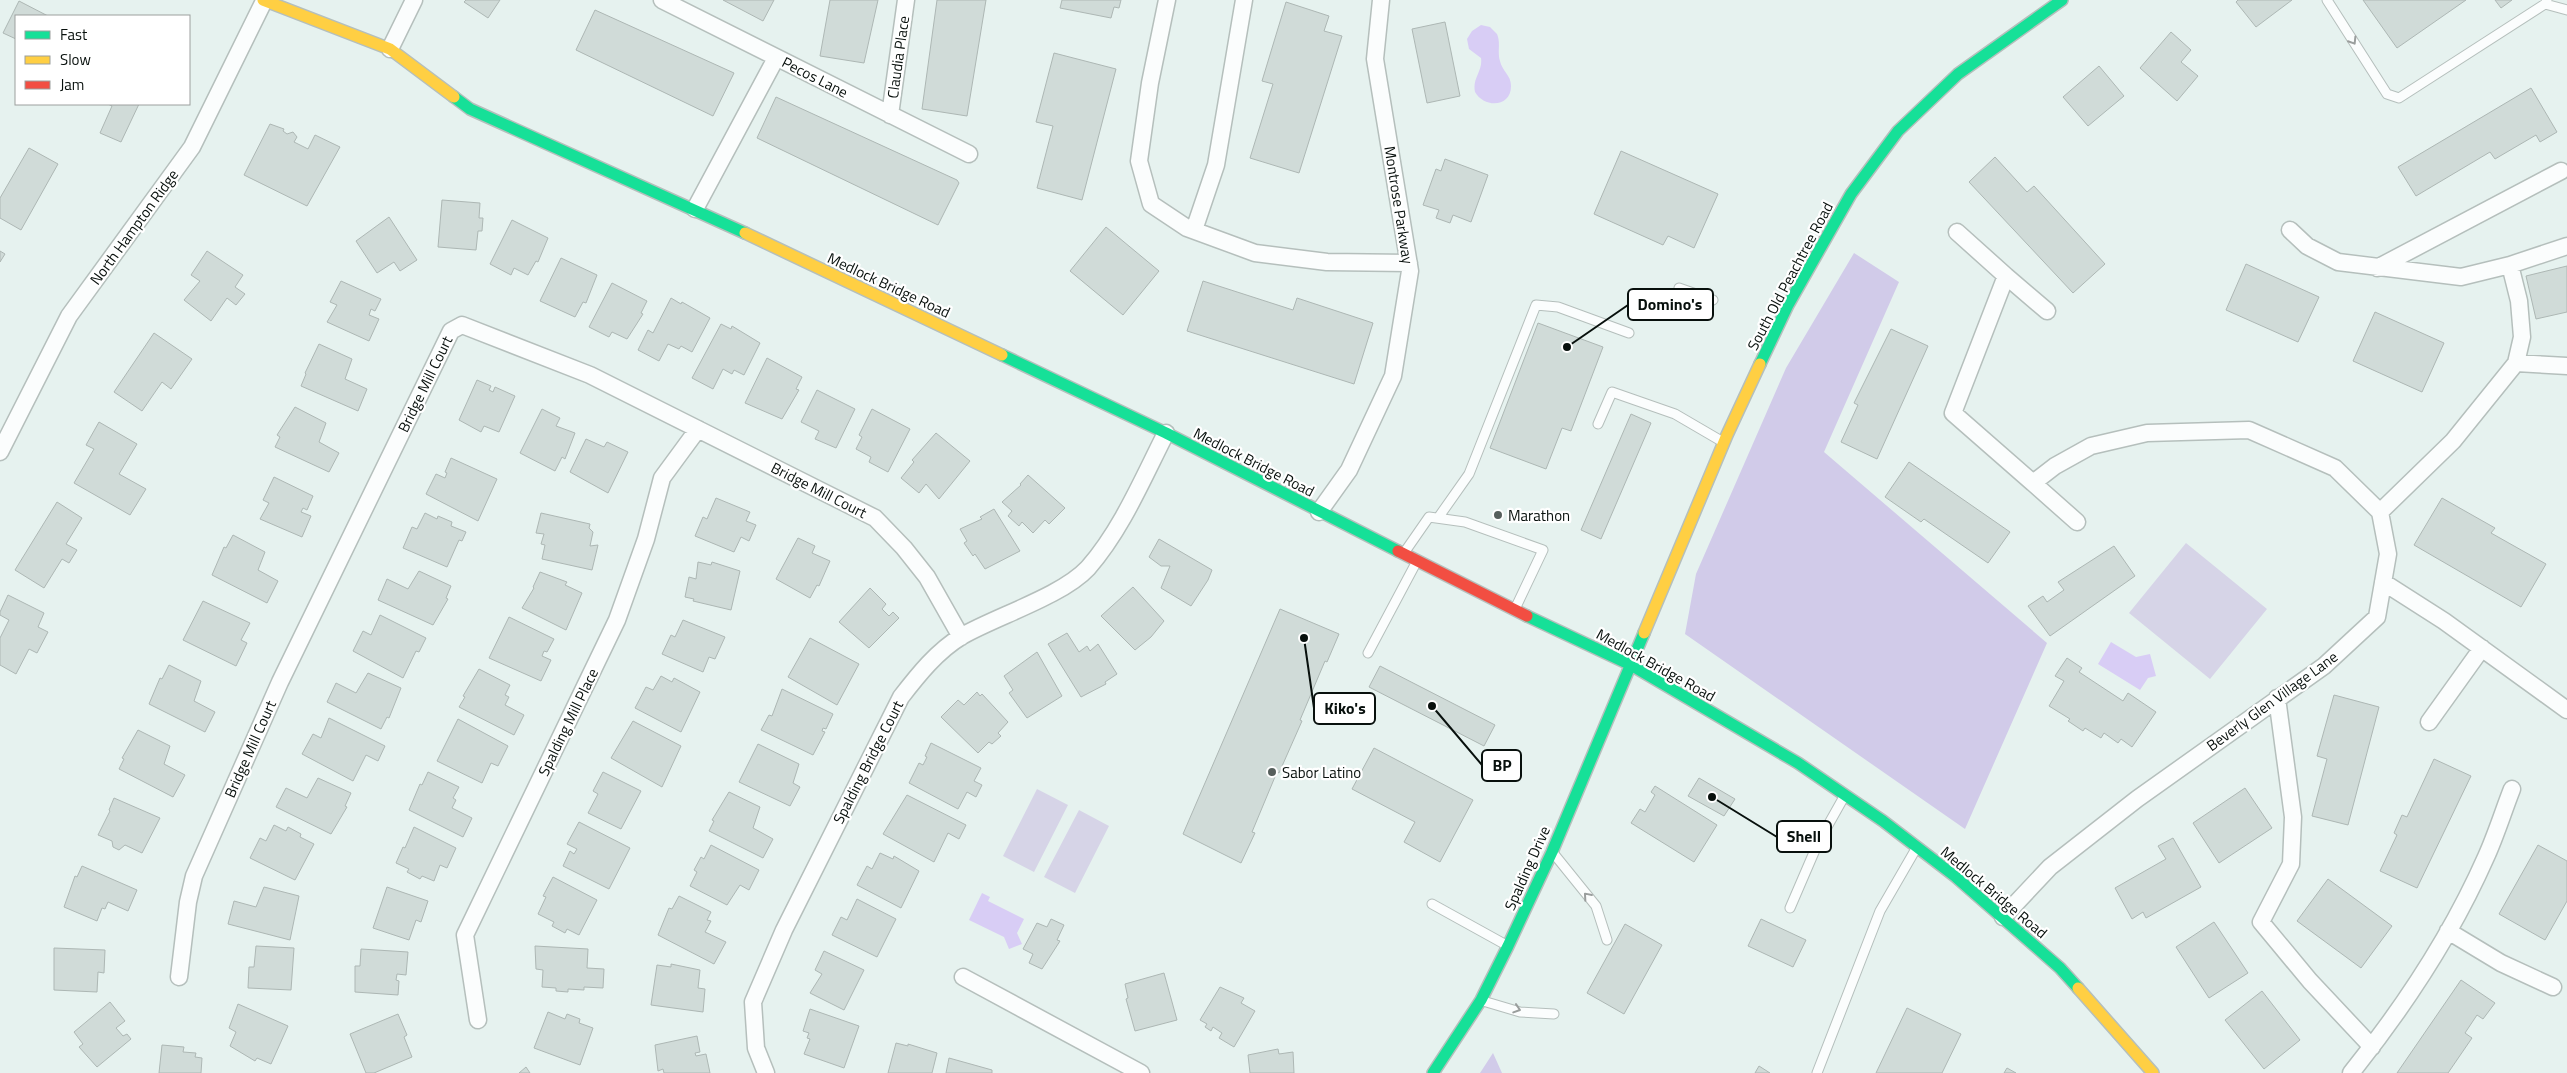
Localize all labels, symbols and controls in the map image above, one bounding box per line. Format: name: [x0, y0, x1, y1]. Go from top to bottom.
street label: Claudia Place: [881, 14, 915, 100]
legend: [15, 15, 190, 105]
text: Fast: [60, 23, 88, 46]
one-way arrow: [2347, 36, 2357, 45]
text: Slow: [60, 48, 91, 71]
street label: Pecos Lane: [778, 51, 852, 103]
text: Jam: [60, 73, 84, 96]
street label: Montrose Parkway: [1378, 144, 1420, 266]
street label: North Hampton Ridge: [84, 164, 184, 290]
street label: South Old Peachtree Road: [1741, 198, 1839, 354]
street label: Medlock Bridge Road: [824, 246, 954, 324]
callout: Domino's: [1628, 289, 1713, 320]
text: Domino's: [1638, 292, 1702, 316]
street label: Bridge Mill Court: [392, 331, 459, 436]
street label: Medlock Bridge Road: [1189, 422, 1319, 502]
street label: Bridge Mill Court: [767, 456, 872, 524]
place label: Marathon: [1508, 504, 1570, 527]
marker: Marathon: [1492, 509, 1504, 521]
street label: Medlock Bridge Road: [1592, 623, 1720, 707]
street label: Beverly Glen Village Lane: [2202, 645, 2342, 757]
street label: Spalding Mill Place: [532, 664, 604, 780]
callout: Kiko's: [1314, 693, 1375, 724]
street label: Bridge Mill Court: [218, 696, 282, 802]
street label: Spalding Bridge Court: [827, 696, 909, 828]
text: Kiko's: [1324, 696, 1366, 720]
callout: BP: [1482, 750, 1521, 781]
text: BP: [1492, 753, 1512, 777]
place label: Sabor Latino: [1282, 761, 1361, 784]
marker: Sabor Latino: [1266, 766, 1278, 778]
callout: Shell: [1777, 821, 1831, 852]
street label: Spalding Drive: [1498, 822, 1556, 914]
text: Shell: [1787, 824, 1821, 848]
street label: Medlock Bridge Road: [1936, 840, 2052, 944]
one-way arrow: [1584, 892, 1593, 901]
one-way arrow: [1512, 1004, 1521, 1014]

